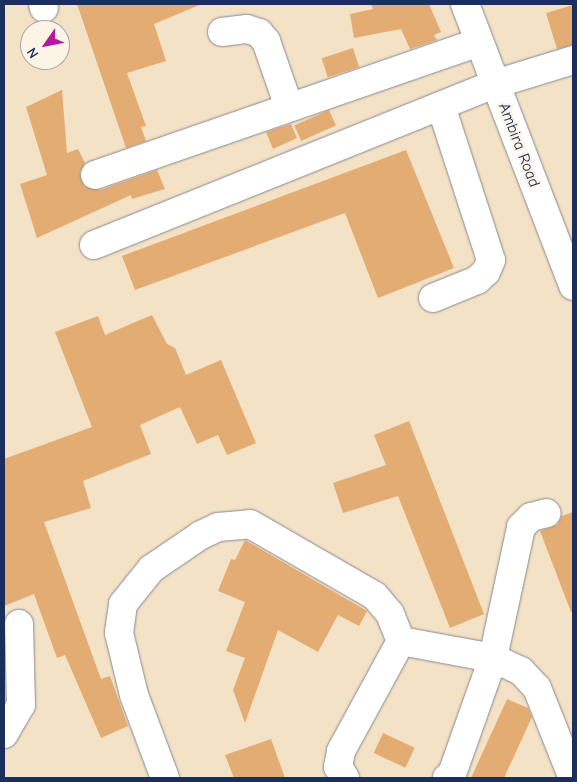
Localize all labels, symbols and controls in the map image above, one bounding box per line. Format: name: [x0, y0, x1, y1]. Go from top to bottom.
north arrow: [20, 20, 70, 70]
text: N: [23, 44, 42, 61]
street label: Ambira Road: [494, 100, 544, 190]

